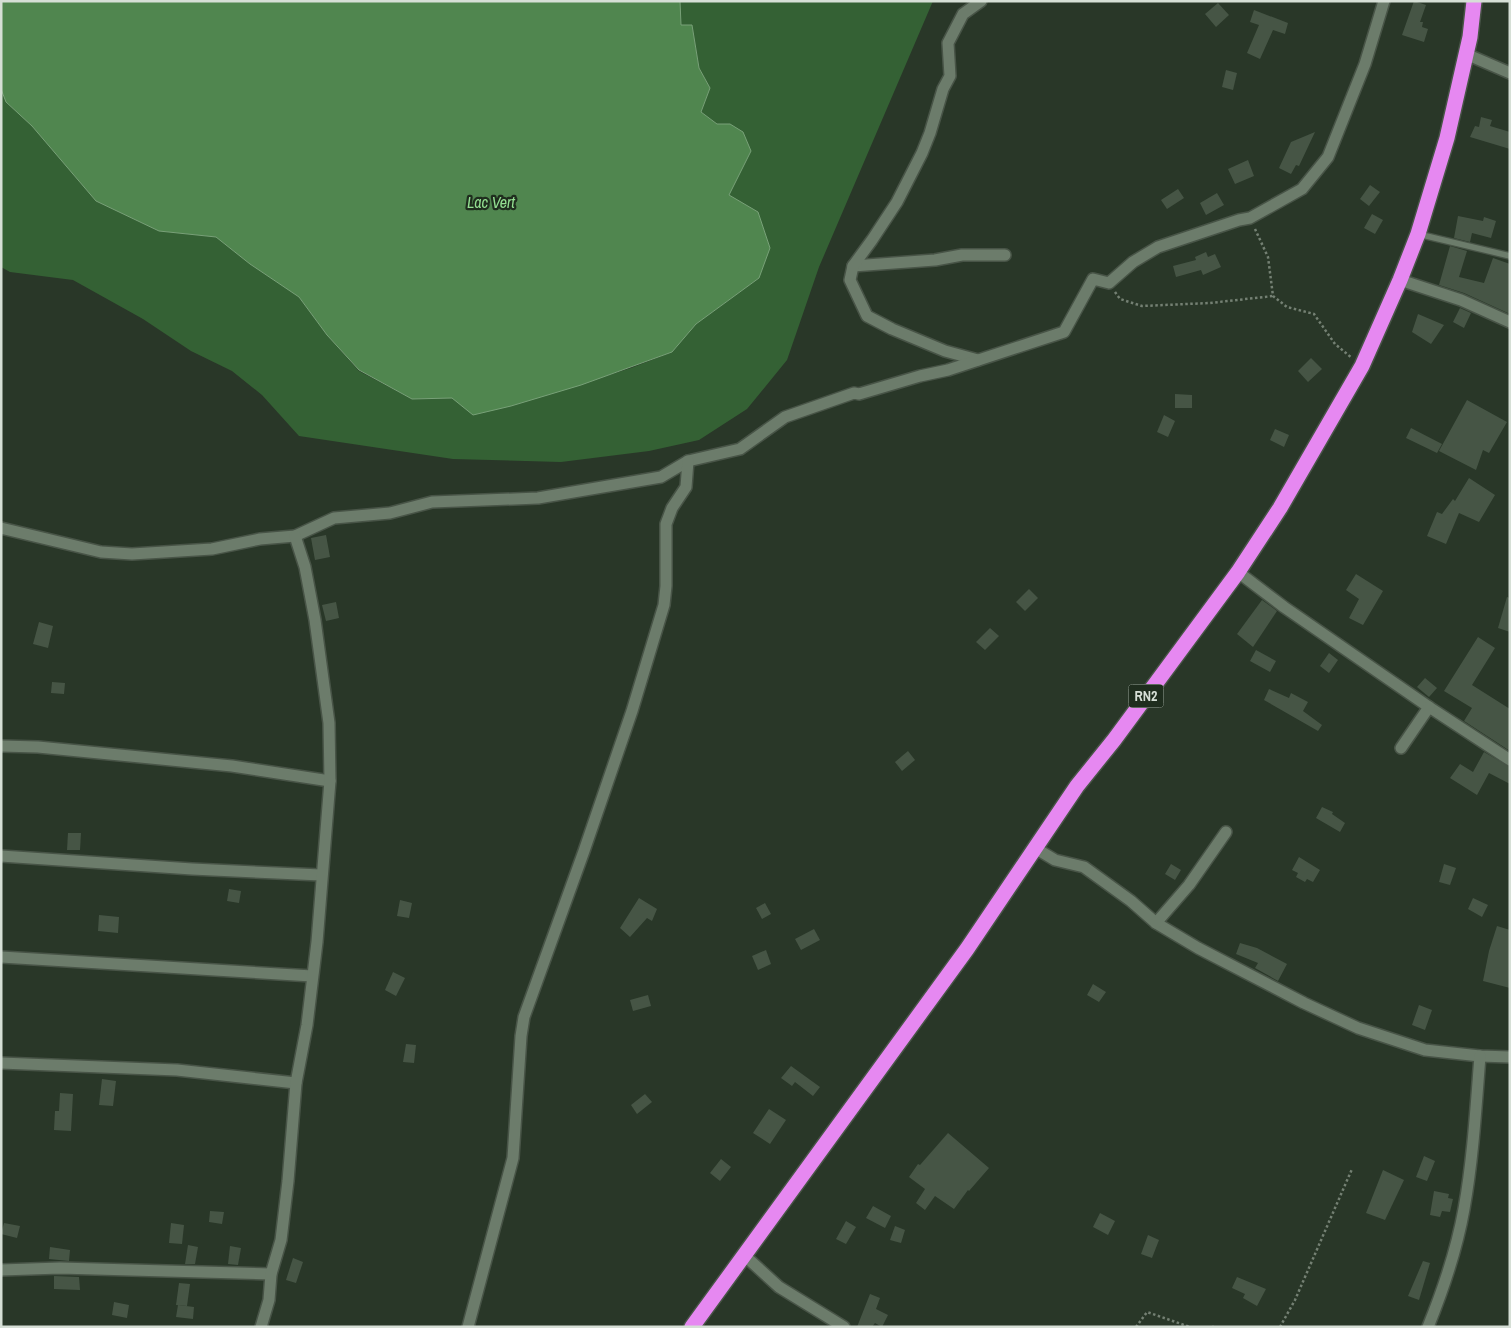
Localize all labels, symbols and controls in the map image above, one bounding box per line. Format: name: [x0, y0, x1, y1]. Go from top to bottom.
water label: Lac Vert: [467, 191, 515, 213]
road number: RN2: [1128, 684, 1164, 708]

